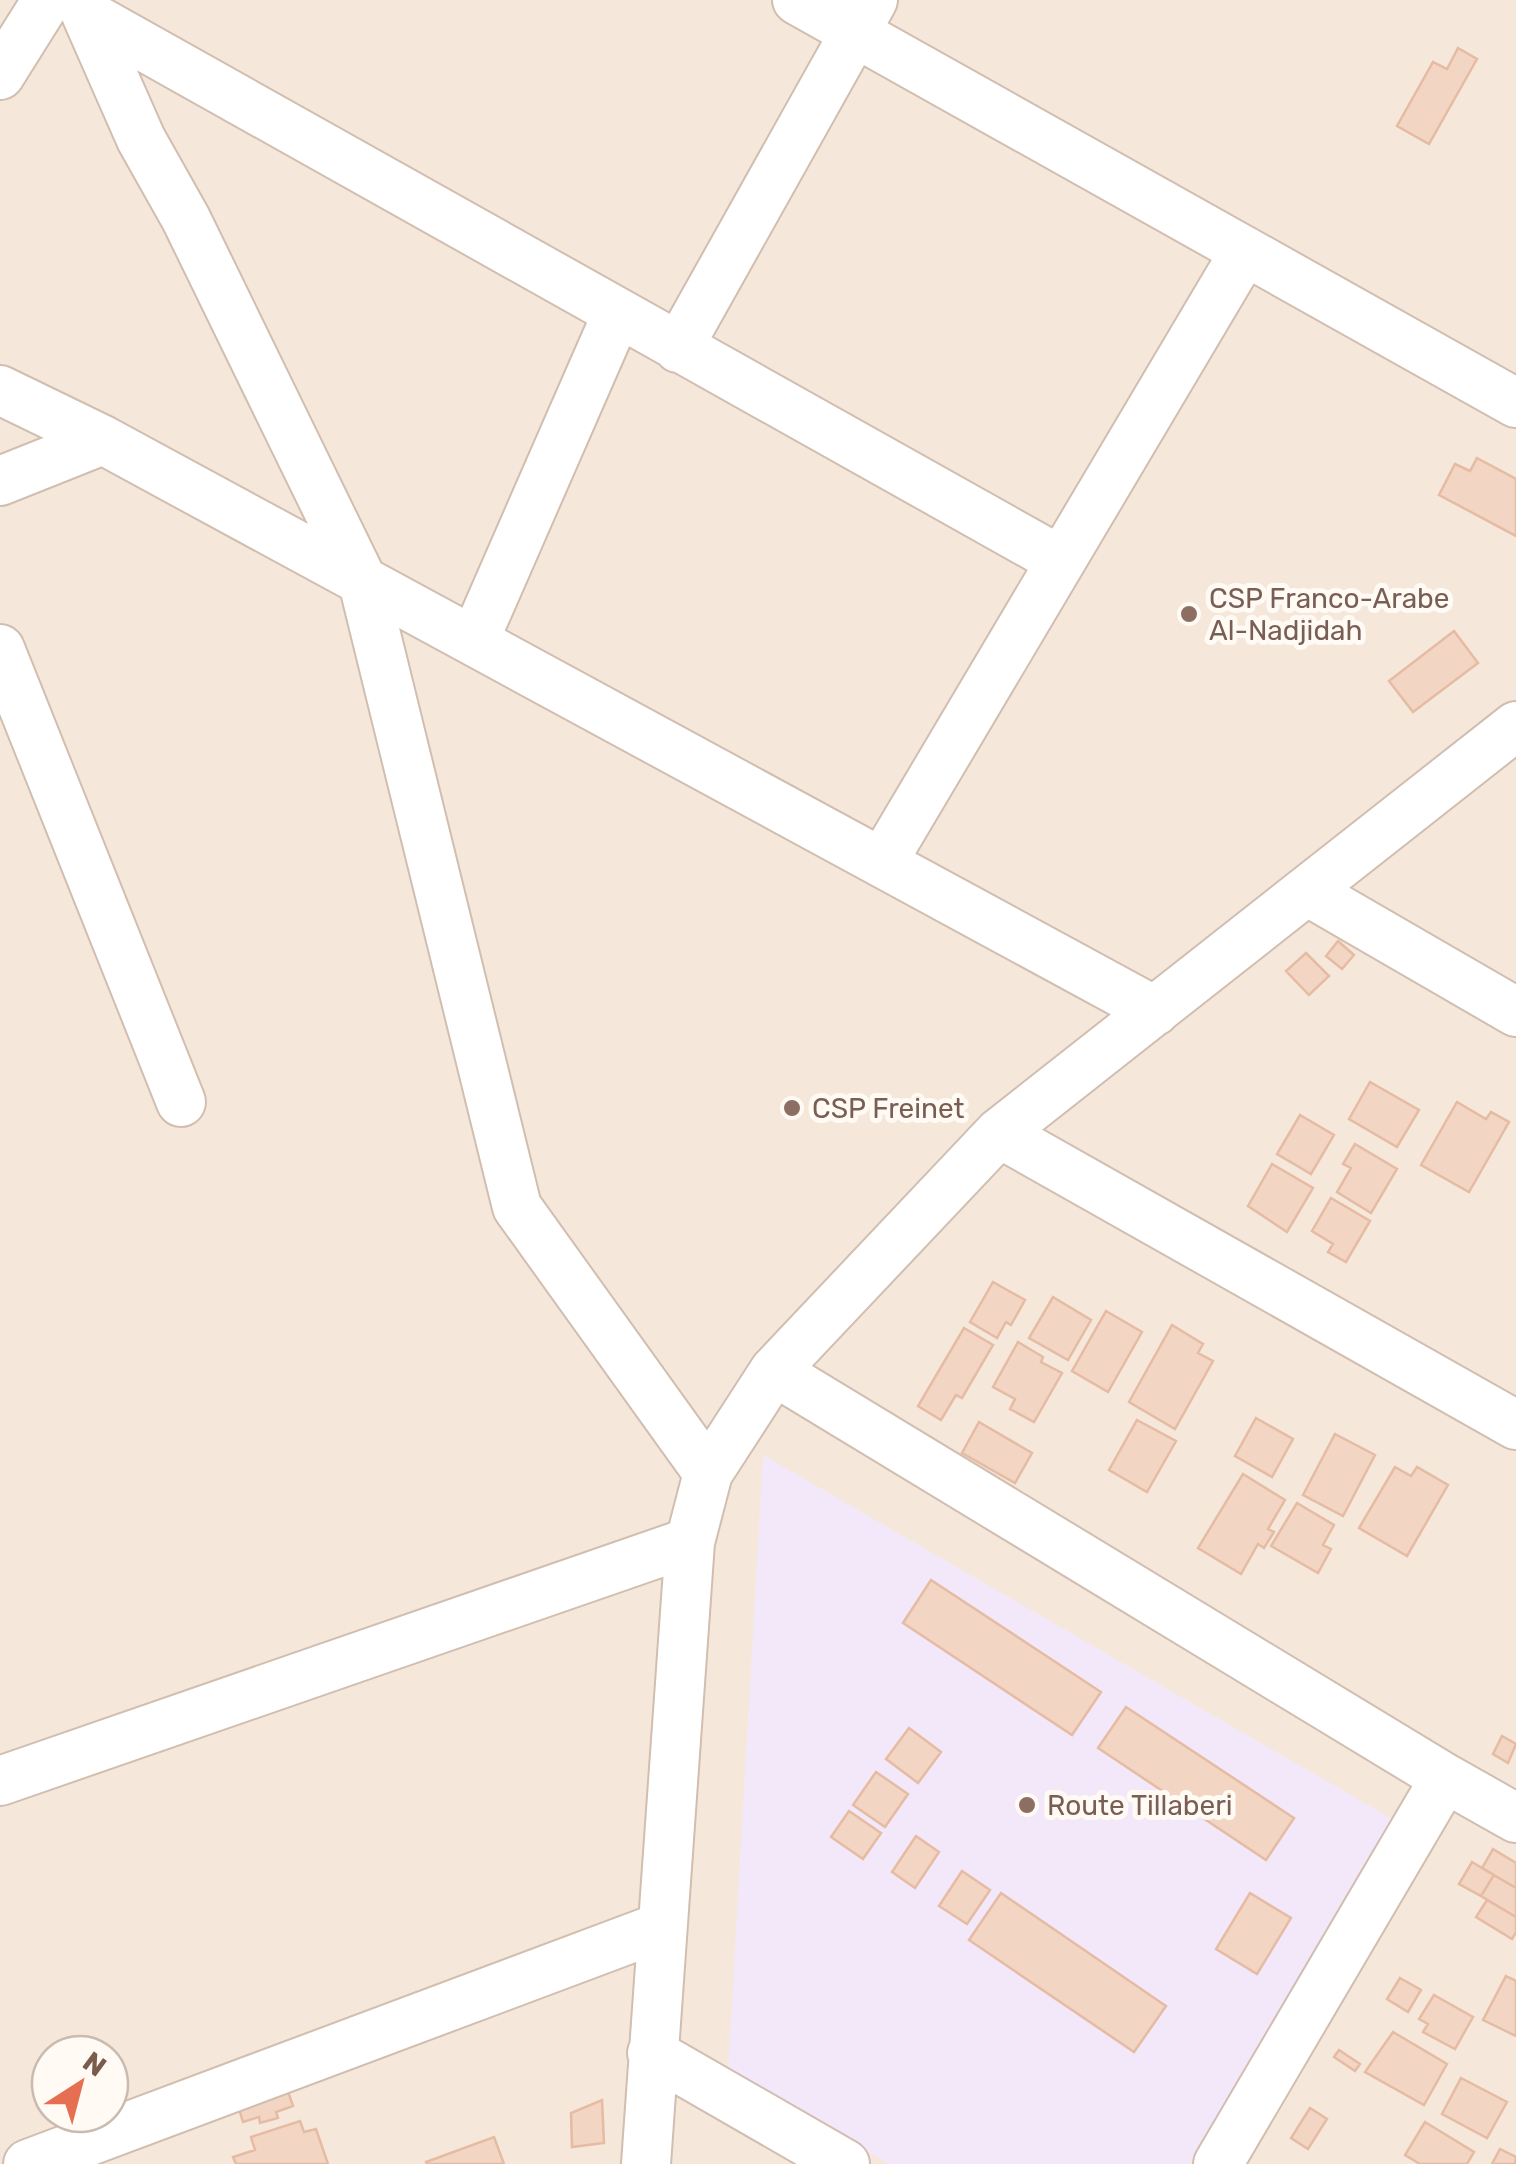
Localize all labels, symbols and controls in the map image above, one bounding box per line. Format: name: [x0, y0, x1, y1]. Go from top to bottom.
place label: CSP Franco-Arabe Al-Nadjidah: [1209, 582, 1449, 647]
marker: CSP Franco-Arabe Al-Nadjidah: [1178, 603, 1200, 625]
place label: CSP Freinet: [812, 1092, 965, 1125]
marker: CSP Freinet: [781, 1097, 803, 1119]
place label: Route Tillaberi: [1047, 1789, 1233, 1822]
marker: Route Tillaberi: [1016, 1794, 1038, 1816]
north arrow: [30, 2034, 130, 2134]
text: N: [77, 2045, 112, 2083]

